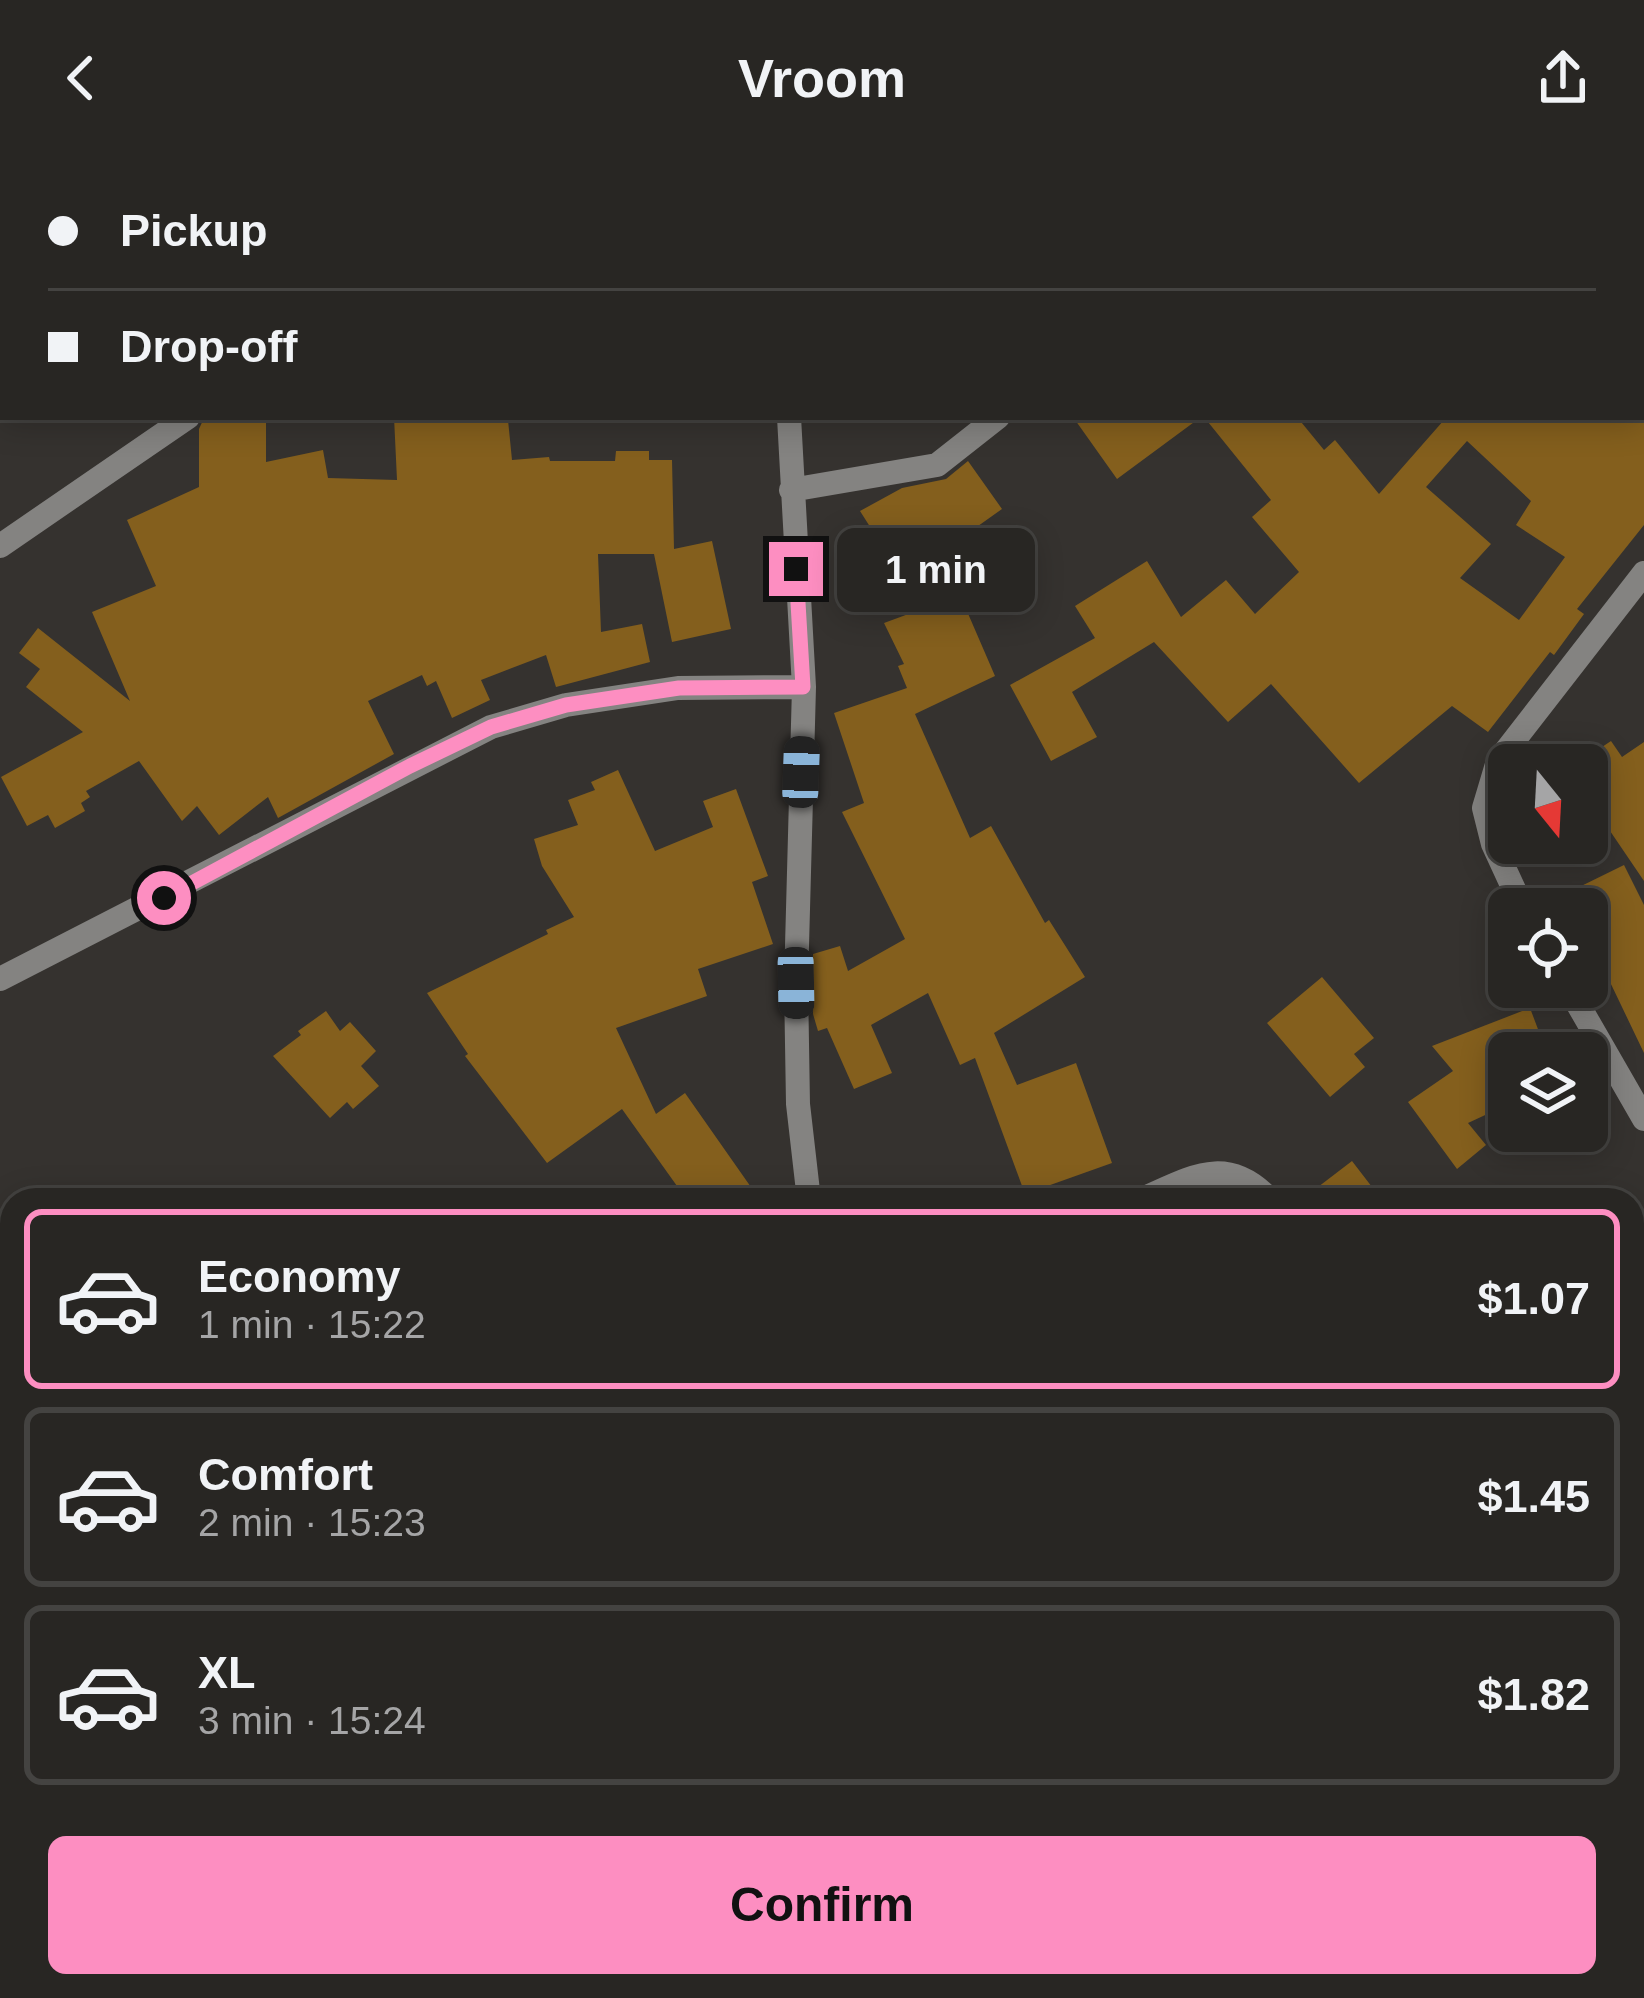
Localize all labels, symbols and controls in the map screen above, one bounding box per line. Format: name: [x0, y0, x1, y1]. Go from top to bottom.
icon: back: [48, 45, 114, 111]
icon: share: [1530, 45, 1596, 111]
text: Vroom: [738, 48, 906, 108]
text: Pickup: [120, 205, 268, 256]
text: Drop-off: [120, 321, 297, 372]
callout: 1 min: [838, 527, 1036, 611]
route end: [769, 542, 823, 596]
text: 1 min: [885, 548, 987, 591]
car: [782, 735, 820, 809]
north arrow: [1488, 744, 1608, 864]
map controls: [1488, 744, 1608, 1152]
route start: [137, 871, 191, 925]
button: locate: [1488, 888, 1608, 1008]
car: [777, 947, 815, 1019]
button: layers: [1488, 1032, 1608, 1152]
icon: car: [54, 1245, 162, 1353]
text: Economy: [198, 1251, 401, 1302]
text: $1.07: [1477, 1273, 1590, 1324]
text: 1 min · 15:22: [198, 1303, 426, 1346]
icon: car: [54, 1443, 162, 1551]
text: Comfort: [198, 1449, 373, 1500]
text: $1.45: [1477, 1471, 1590, 1522]
text: 2 min · 15:23: [198, 1501, 426, 1544]
icon: car: [54, 1641, 162, 1749]
text: XL: [198, 1647, 256, 1698]
text: $1.82: [1477, 1669, 1590, 1720]
text: 3 min · 15:24: [198, 1699, 426, 1742]
button: Confirm: [48, 1836, 1596, 1974]

